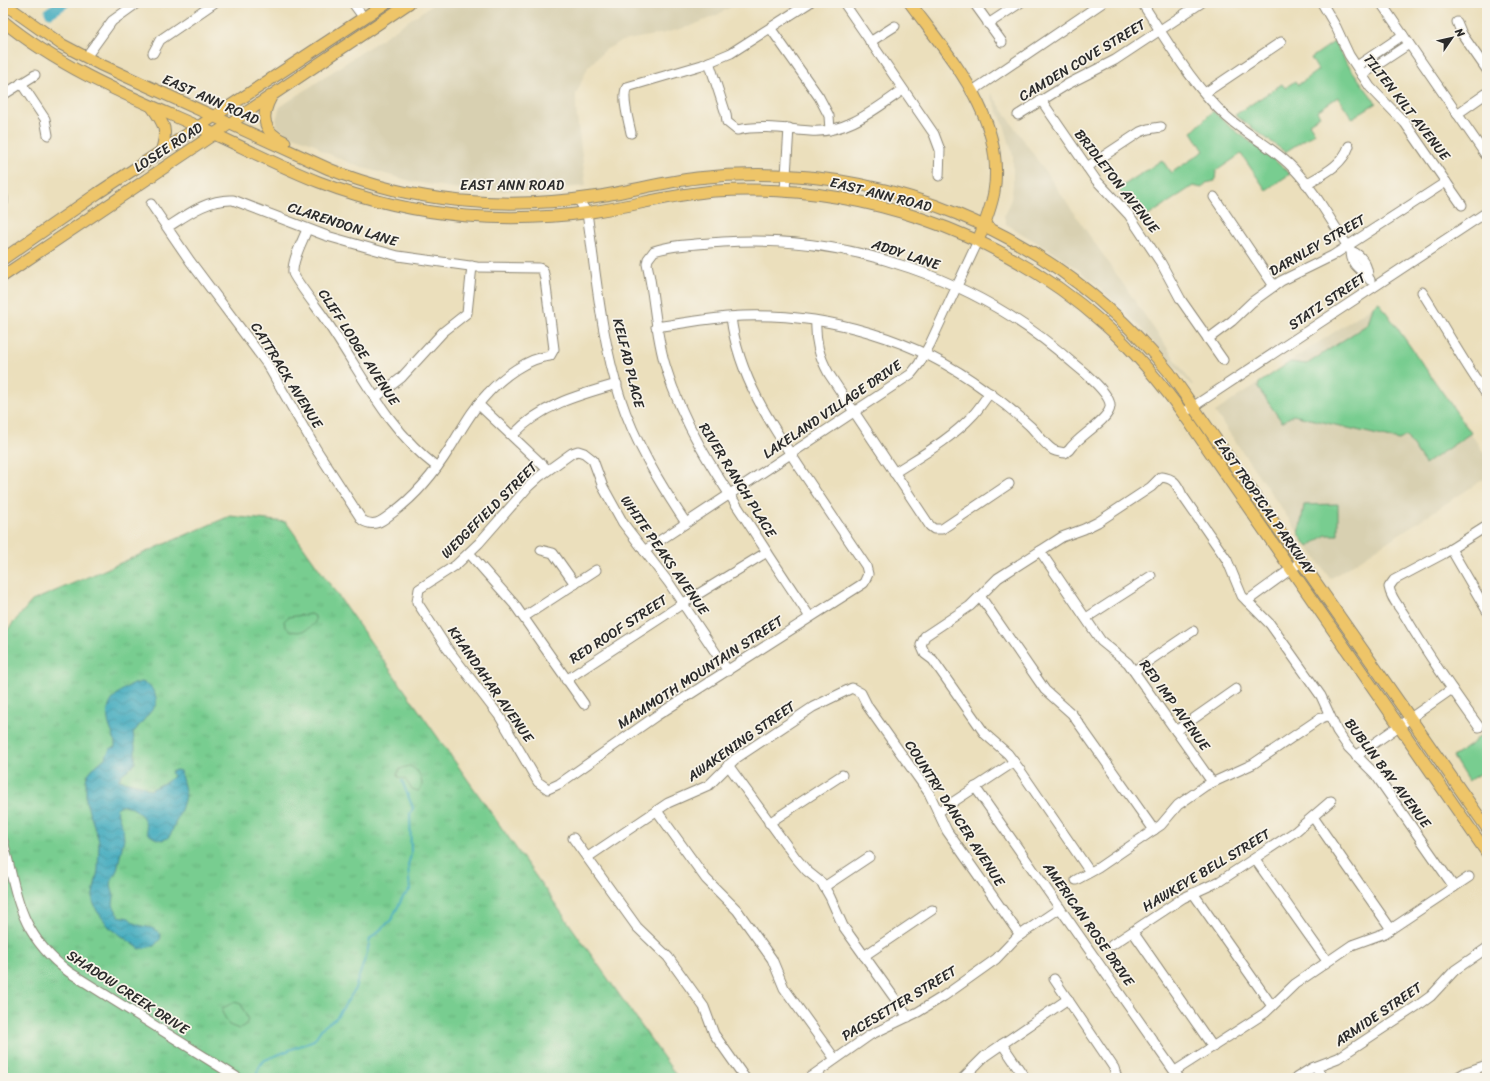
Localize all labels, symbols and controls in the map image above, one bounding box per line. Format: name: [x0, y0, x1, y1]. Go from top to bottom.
street label: CAMDEN COVE STREET: [1014, 12, 1152, 108]
north arrow: [1432, 18, 1472, 58]
text: N: [1449, 23, 1470, 41]
street label: TILTEN KILT AVENUE: [1357, 48, 1457, 167]
street label: EAST ANN ROAD: [158, 67, 264, 132]
street label: LOSEE ROAD: [129, 115, 208, 179]
street label: BRIDLETON AVENUE: [1068, 123, 1166, 240]
street label: EAST ANN ROAD: [827, 170, 935, 219]
street label: EAST ANN ROAD: [460, 173, 565, 198]
street label: CLARENDON LANE: [285, 195, 402, 254]
street label: DARNLEY STREET: [1264, 207, 1371, 283]
street label: ADDY LANE: [867, 231, 944, 278]
street label: STATZ STREET: [1283, 265, 1373, 337]
street label: CLIFF LODGE AVENUE: [311, 284, 407, 412]
street label: KELFAD PLACE: [605, 316, 652, 412]
street label: CATTRACK AVENUE: [244, 317, 330, 435]
street label: LAKELAND VILLAGE DRIVE: [757, 353, 908, 466]
street label: RIVER RANCH PLACE: [692, 418, 784, 544]
street label: EAST TROPICAL PARKWAY: [1207, 432, 1322, 581]
street label: WEDGEFIELD STREET: [435, 455, 545, 565]
street label: WHITE PEAKS AVENUE: [614, 490, 716, 622]
street label: RED ROOF STREET: [564, 587, 674, 671]
street label: MAMMOTH MOUNTAIN STREET: [612, 608, 790, 736]
street label: KHANDAHAR AVENUE: [441, 621, 541, 749]
street label: RED IMP AVENUE: [1133, 654, 1217, 757]
street label: AWAKENING STREET: [681, 694, 802, 789]
street label: BUBLIN BAY AVENUE: [1338, 713, 1438, 835]
street label: COUNTRY DANCER AVENUE: [898, 735, 1012, 893]
street label: HAWKEYE BELL STREET: [1137, 821, 1277, 919]
street label: AMERICAN ROSE DRIVE: [1036, 856, 1142, 993]
street label: SHADOW CREEK DRIVE: [62, 943, 195, 1042]
street label: PACESETTER STREET: [837, 958, 963, 1048]
street label: ARMIDE STREET: [1328, 975, 1428, 1054]

